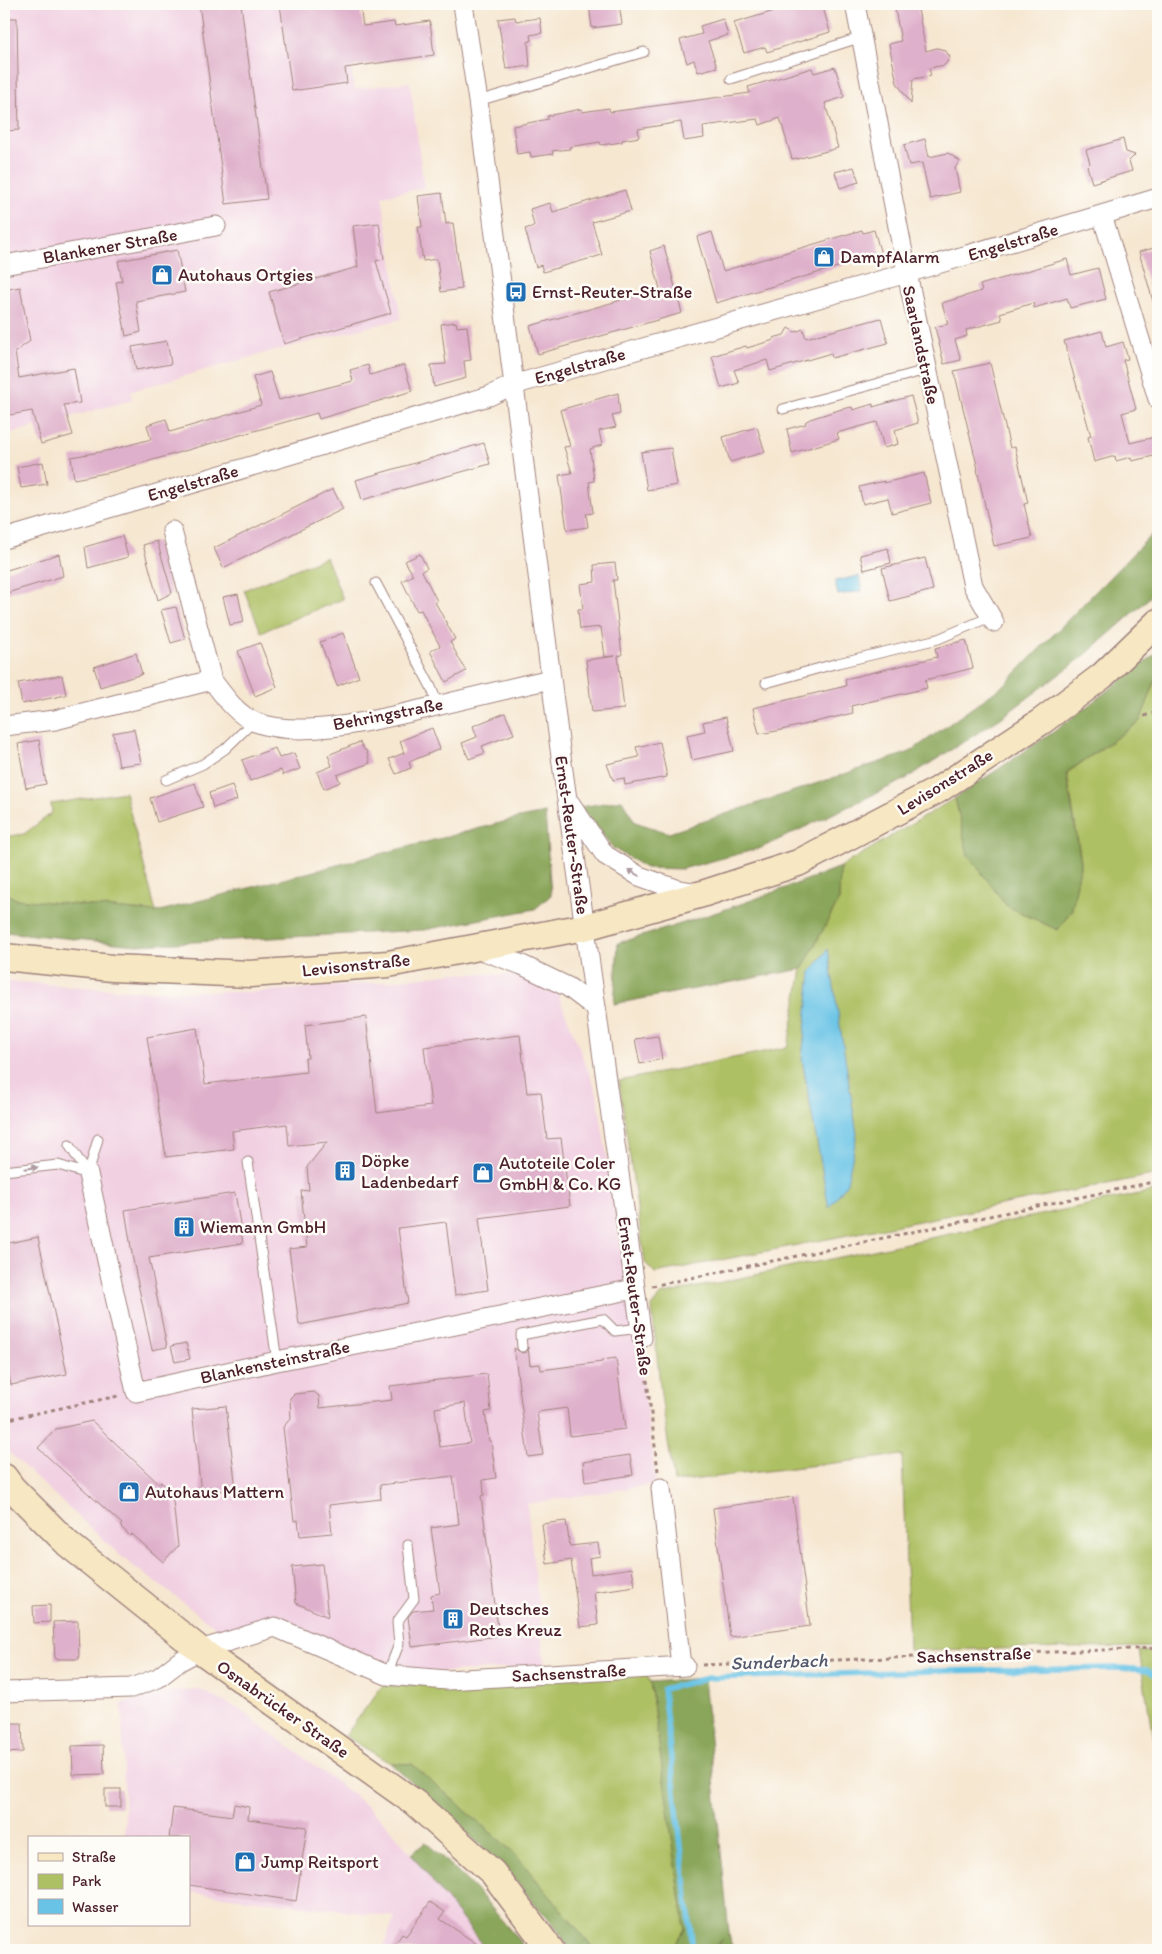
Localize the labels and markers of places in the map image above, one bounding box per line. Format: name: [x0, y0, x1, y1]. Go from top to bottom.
shop icon: DampfAlarm: [812, 245, 836, 269]
place label: DampfAlarm: [840, 246, 940, 268]
shop icon: Autohaus Ortgies: [150, 263, 174, 287]
place label: Autohaus Ortgies: [178, 264, 313, 286]
bus stop icon: Ernst-Reuter-Straße: [504, 280, 528, 304]
place label: Ernst-Reuter-Straße: [532, 281, 692, 303]
place label: Döpke Ladenbedarf: [361, 1150, 459, 1193]
place label: Autoteile Coler GmbH & Co. KG: [499, 1152, 621, 1195]
building icon: Döpke Ladenbedarf: [333, 1159, 357, 1183]
shop icon: Autoteile Coler GmbH & Co. KG: [471, 1161, 495, 1185]
building icon: Wiemann GmbH: [172, 1215, 196, 1239]
place label: Wiemann GmbH: [200, 1216, 326, 1238]
shop icon: Autohaus Mattern: [117, 1480, 141, 1504]
place label: Autohaus Mattern: [145, 1481, 285, 1503]
place label: Deutsches Rotes Kreuz: [469, 1598, 562, 1641]
building icon: Deutsches Rotes Kreuz: [441, 1607, 465, 1631]
shop icon: Jump Reitsport: [233, 1850, 257, 1874]
place label: Jump Reitsport: [261, 1851, 379, 1873]

